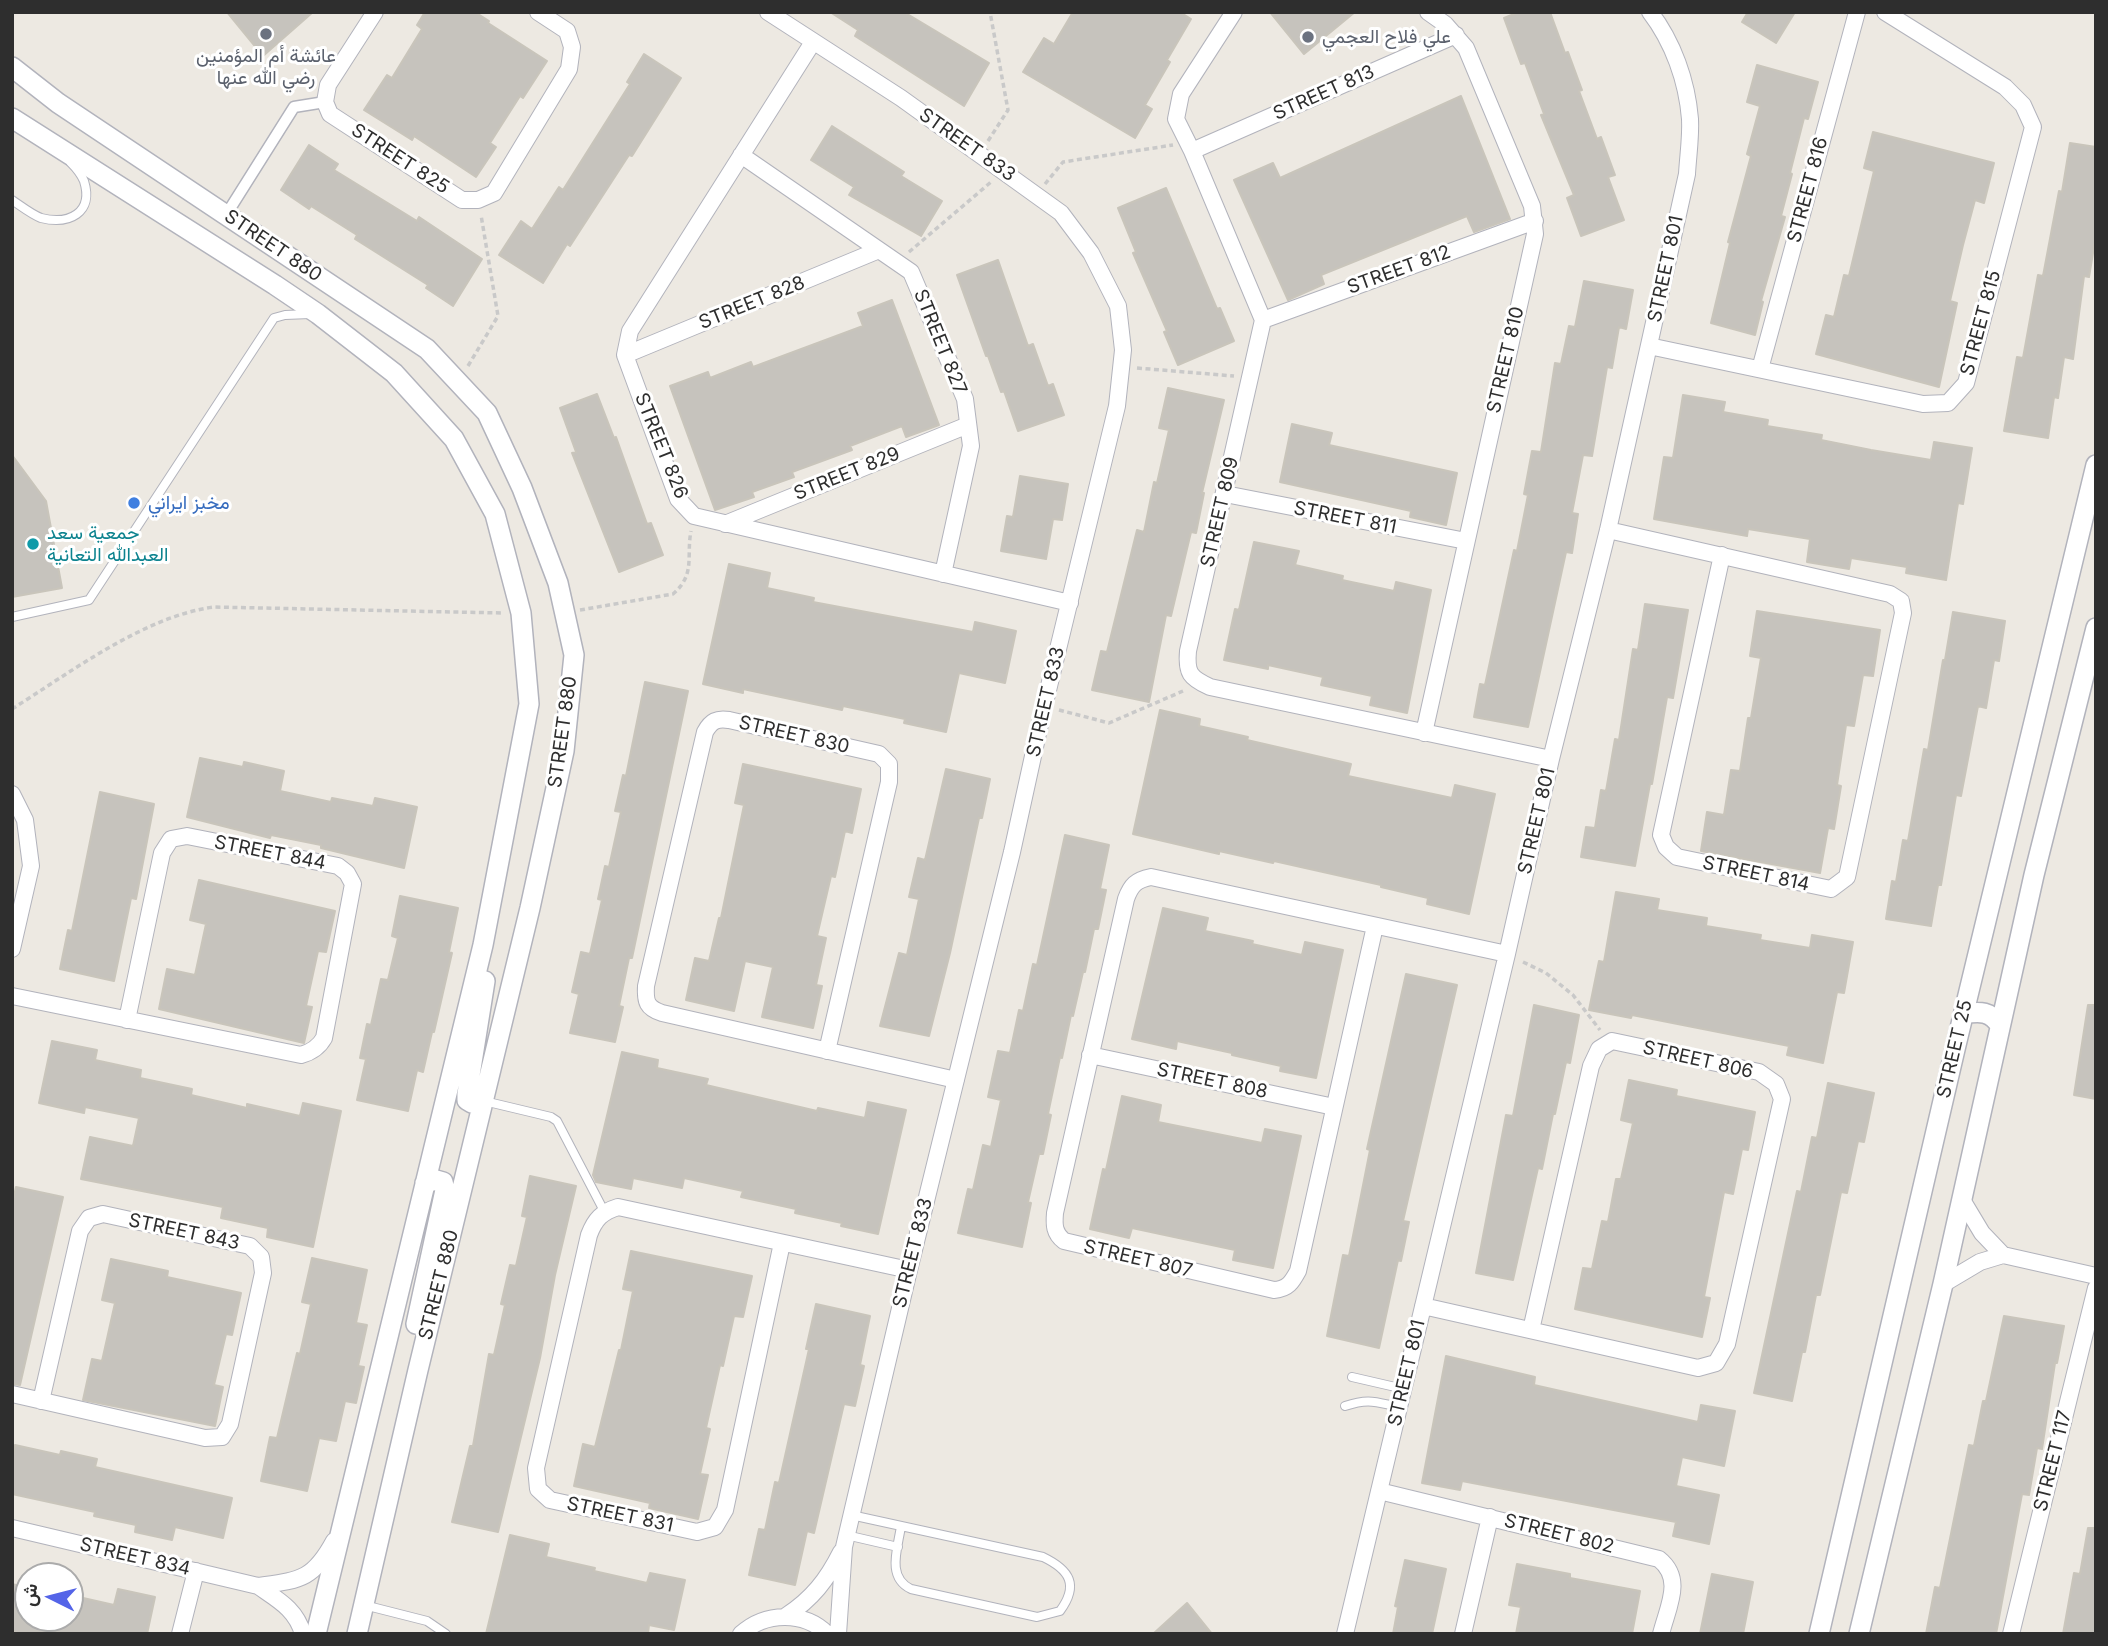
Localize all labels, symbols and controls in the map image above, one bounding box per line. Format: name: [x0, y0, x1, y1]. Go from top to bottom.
marker: عائشة أم المؤمنين رضي الله عنها: [258, 26, 274, 42]
place label: علي فلاح العجمي: [1322, 26, 1451, 48]
marker: علي فلاح العجمي: [1300, 29, 1316, 45]
place label: عائشة أم المؤمنين رضي الله عنها: [196, 45, 336, 89]
street label: STREET 813: [1270, 61, 1378, 125]
street label: STREET 833: [914, 103, 1020, 187]
street label: STREET 825: [347, 119, 453, 199]
street label: STREET 816: [1783, 135, 1833, 245]
street label: STREET 880: [220, 205, 326, 287]
street label: STREET 801: [1644, 214, 1688, 324]
street label: STREET 812: [1344, 241, 1454, 299]
street label: STREET 815: [1956, 268, 2006, 378]
street label: STREET 828: [696, 271, 808, 335]
street label: STREET 827: [909, 286, 971, 398]
street label: STREET 810: [1483, 305, 1529, 415]
street label: STREET 826: [629, 390, 693, 502]
street label: STREET 829: [791, 442, 903, 506]
street label: STREET 809: [1196, 455, 1244, 569]
place label: مخبز ايراني: [148, 492, 230, 514]
marker: مخبز ايراني: [126, 495, 142, 511]
street label: STREET 811: [1292, 497, 1398, 539]
place label: جمعية سعد العبدالله التعانية: [47, 522, 168, 566]
marker: جمعية سعد العبدالله التعانية: [25, 536, 41, 552]
street label: STREET 833: [1022, 645, 1070, 759]
street label: STREET 880: [544, 675, 582, 789]
street label: STREET 830: [737, 711, 851, 759]
street label: STREET 801: [1514, 766, 1560, 876]
street label: STREET 844: [212, 831, 328, 875]
street label: STREET 814: [1700, 852, 1812, 896]
street label: STREET 25: [1933, 998, 1977, 1100]
street label: STREET 806: [1641, 1036, 1755, 1084]
street label: STREET 808: [1155, 1058, 1269, 1104]
street label: STREET 833: [888, 1196, 938, 1310]
street label: STREET 843: [126, 1209, 242, 1255]
street label: STREET 880: [414, 1228, 464, 1342]
street label: STREET 807: [1081, 1235, 1195, 1283]
street label: STREET 801: [1384, 1318, 1430, 1428]
street label: STREET 117: [2029, 1408, 2077, 1514]
street label: STREET 831: [565, 1493, 675, 1537]
street label: STREET 802: [1502, 1509, 1616, 1559]
street label: STREET 834: [77, 1533, 193, 1581]
north arrow: [14, 1562, 84, 1632]
text: ش: [17, 1582, 42, 1608]

